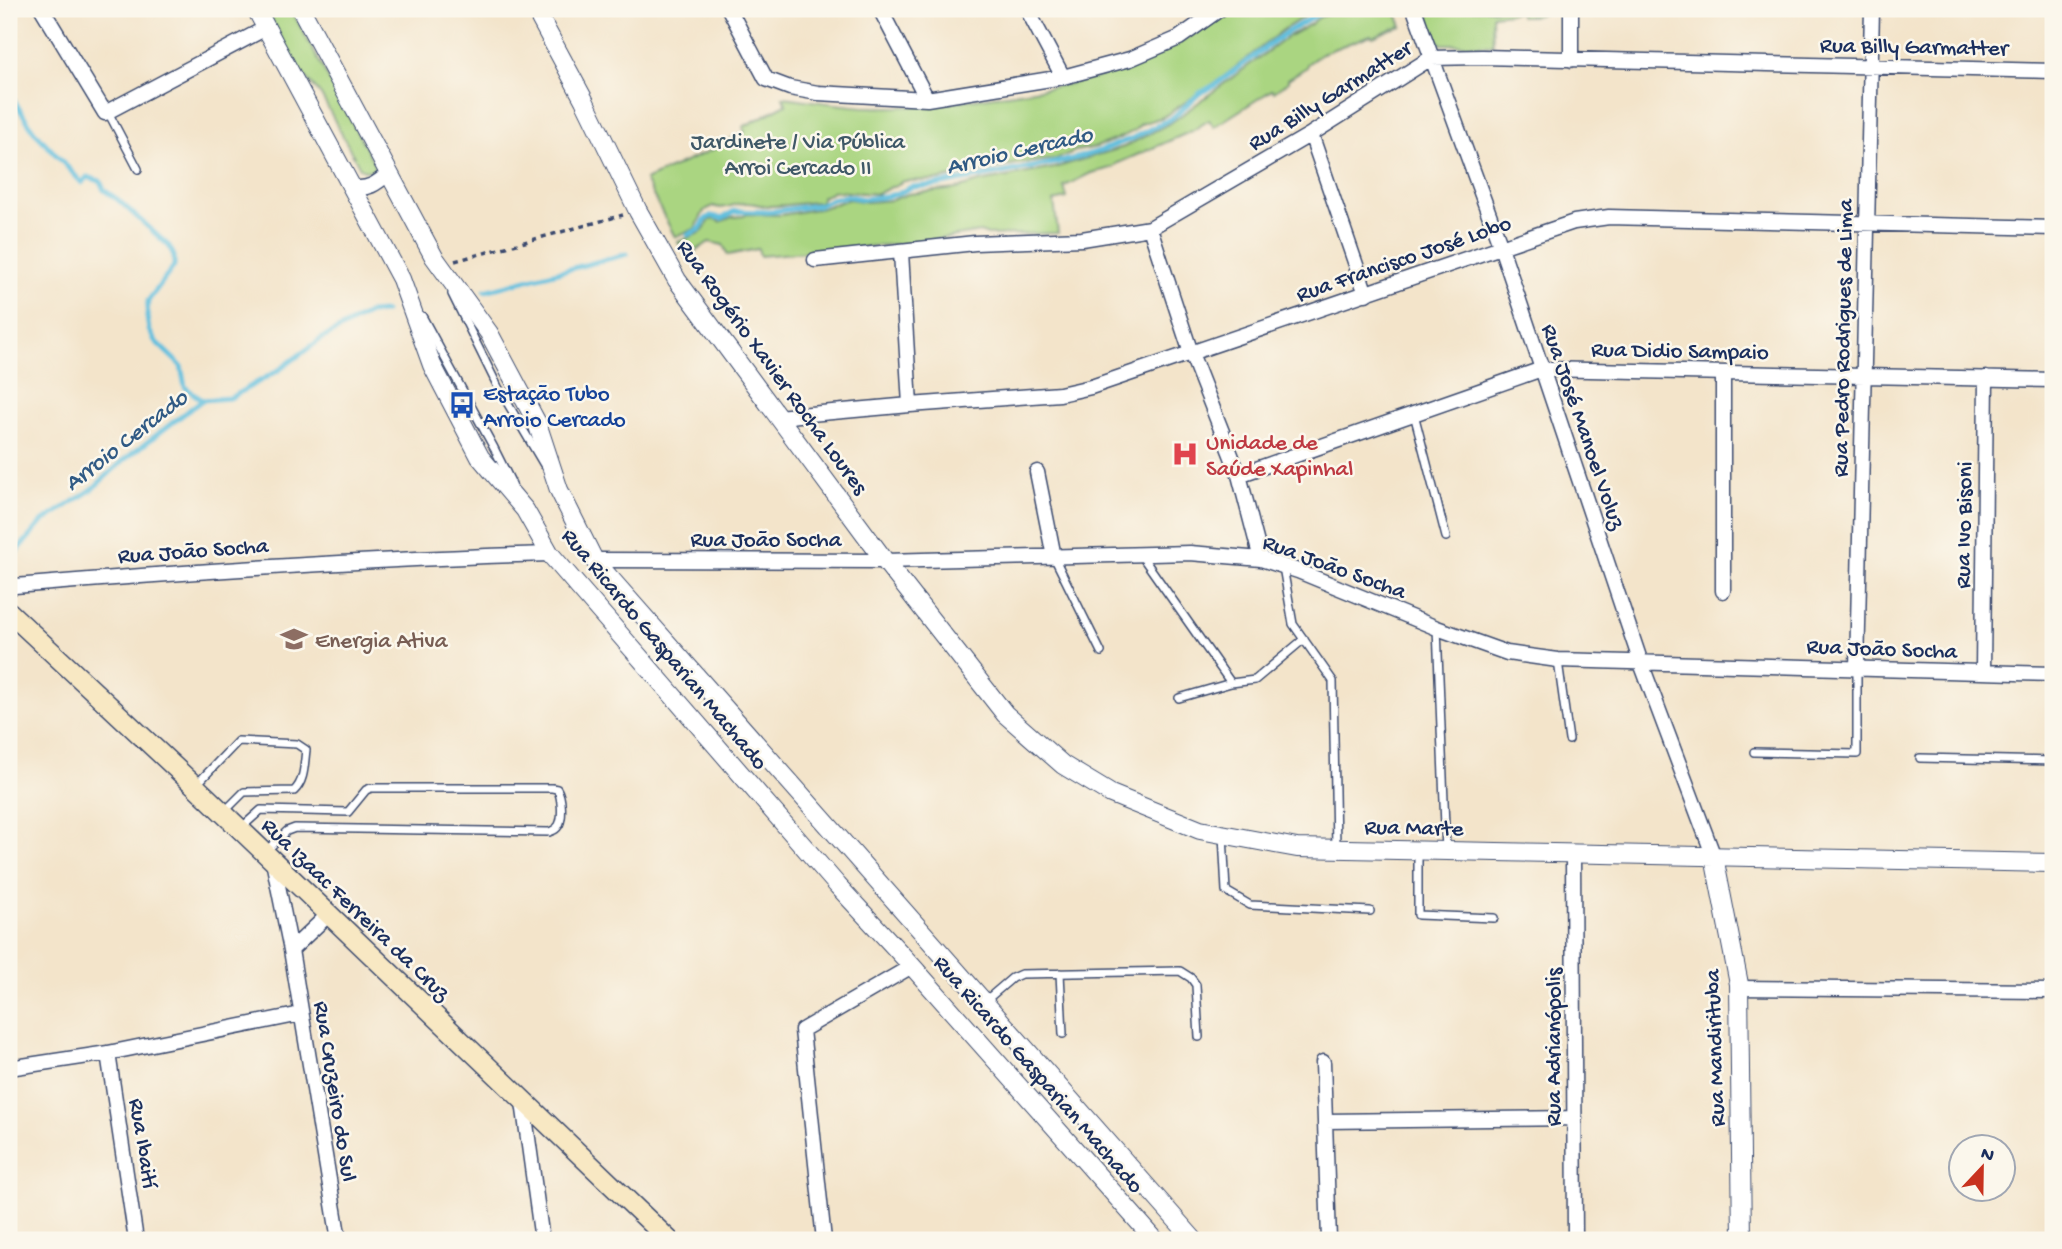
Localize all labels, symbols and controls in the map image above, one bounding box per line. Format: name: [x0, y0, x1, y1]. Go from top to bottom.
street label: Rua Billy Garmatter: [1820, 33, 2010, 64]
street label: Rua Billy Garmatter: [1244, 35, 1419, 158]
water label: Arroio Cercado: [944, 121, 1097, 183]
park label: Jardinete / Via Pública Arroi Cercado II: [691, 130, 906, 183]
street label: Rua Pedro Rodrigues de Lima: [1829, 198, 1860, 477]
street label: Rua Francisco José Lobo: [1293, 211, 1515, 310]
street label: Rua Rogério Xavier Rocha Loures: [670, 236, 873, 501]
street label: Rua José Manoel Voluz: [1534, 321, 1630, 534]
street label: Rua Didio Sampaio: [1591, 337, 1769, 368]
place label: Estação Tubo Arroio Cercado: [483, 382, 626, 435]
water label: Arroio Cercado: [60, 384, 196, 499]
bus stop icon: Estação Tubo Arroio Cercado: [447, 390, 477, 420]
place label: Unidade de Saúde Xapinhal: [1206, 431, 1353, 484]
hospital icon: Unidade de Saúde Xapinhal: [1170, 439, 1200, 469]
street label: Rua Ivo Bisoni: [1951, 461, 1980, 589]
street label: Rua Ricardo Gasparian Machado: [554, 524, 772, 777]
street label: Rua João Socha: [691, 528, 843, 555]
street label: Rua João Socha: [1258, 530, 1410, 607]
street label: Rua João Socha: [117, 534, 271, 571]
school or university icon: Energia Ativa: [279, 624, 309, 654]
place label: Energia Ativa: [315, 629, 449, 656]
street label: Rua João Socha: [1806, 634, 1959, 667]
street label: Rua Izaac Ferreira da Cruz: [255, 813, 455, 1008]
street label: Rua Marte: [1364, 815, 1465, 844]
street label: Rua Ricardo Gasparian Machado: [927, 951, 1148, 1200]
street label: Rua Adrianópolis: [1542, 967, 1569, 1126]
street label: Rua Mandirituba: [1700, 968, 1733, 1127]
street label: Rua Cruzeiro do Sul: [306, 999, 361, 1184]
street label: Rua Ibaití: [121, 1097, 162, 1192]
north arrow: [1946, 1134, 2016, 1204]
text: N: [1977, 1142, 1997, 1168]

